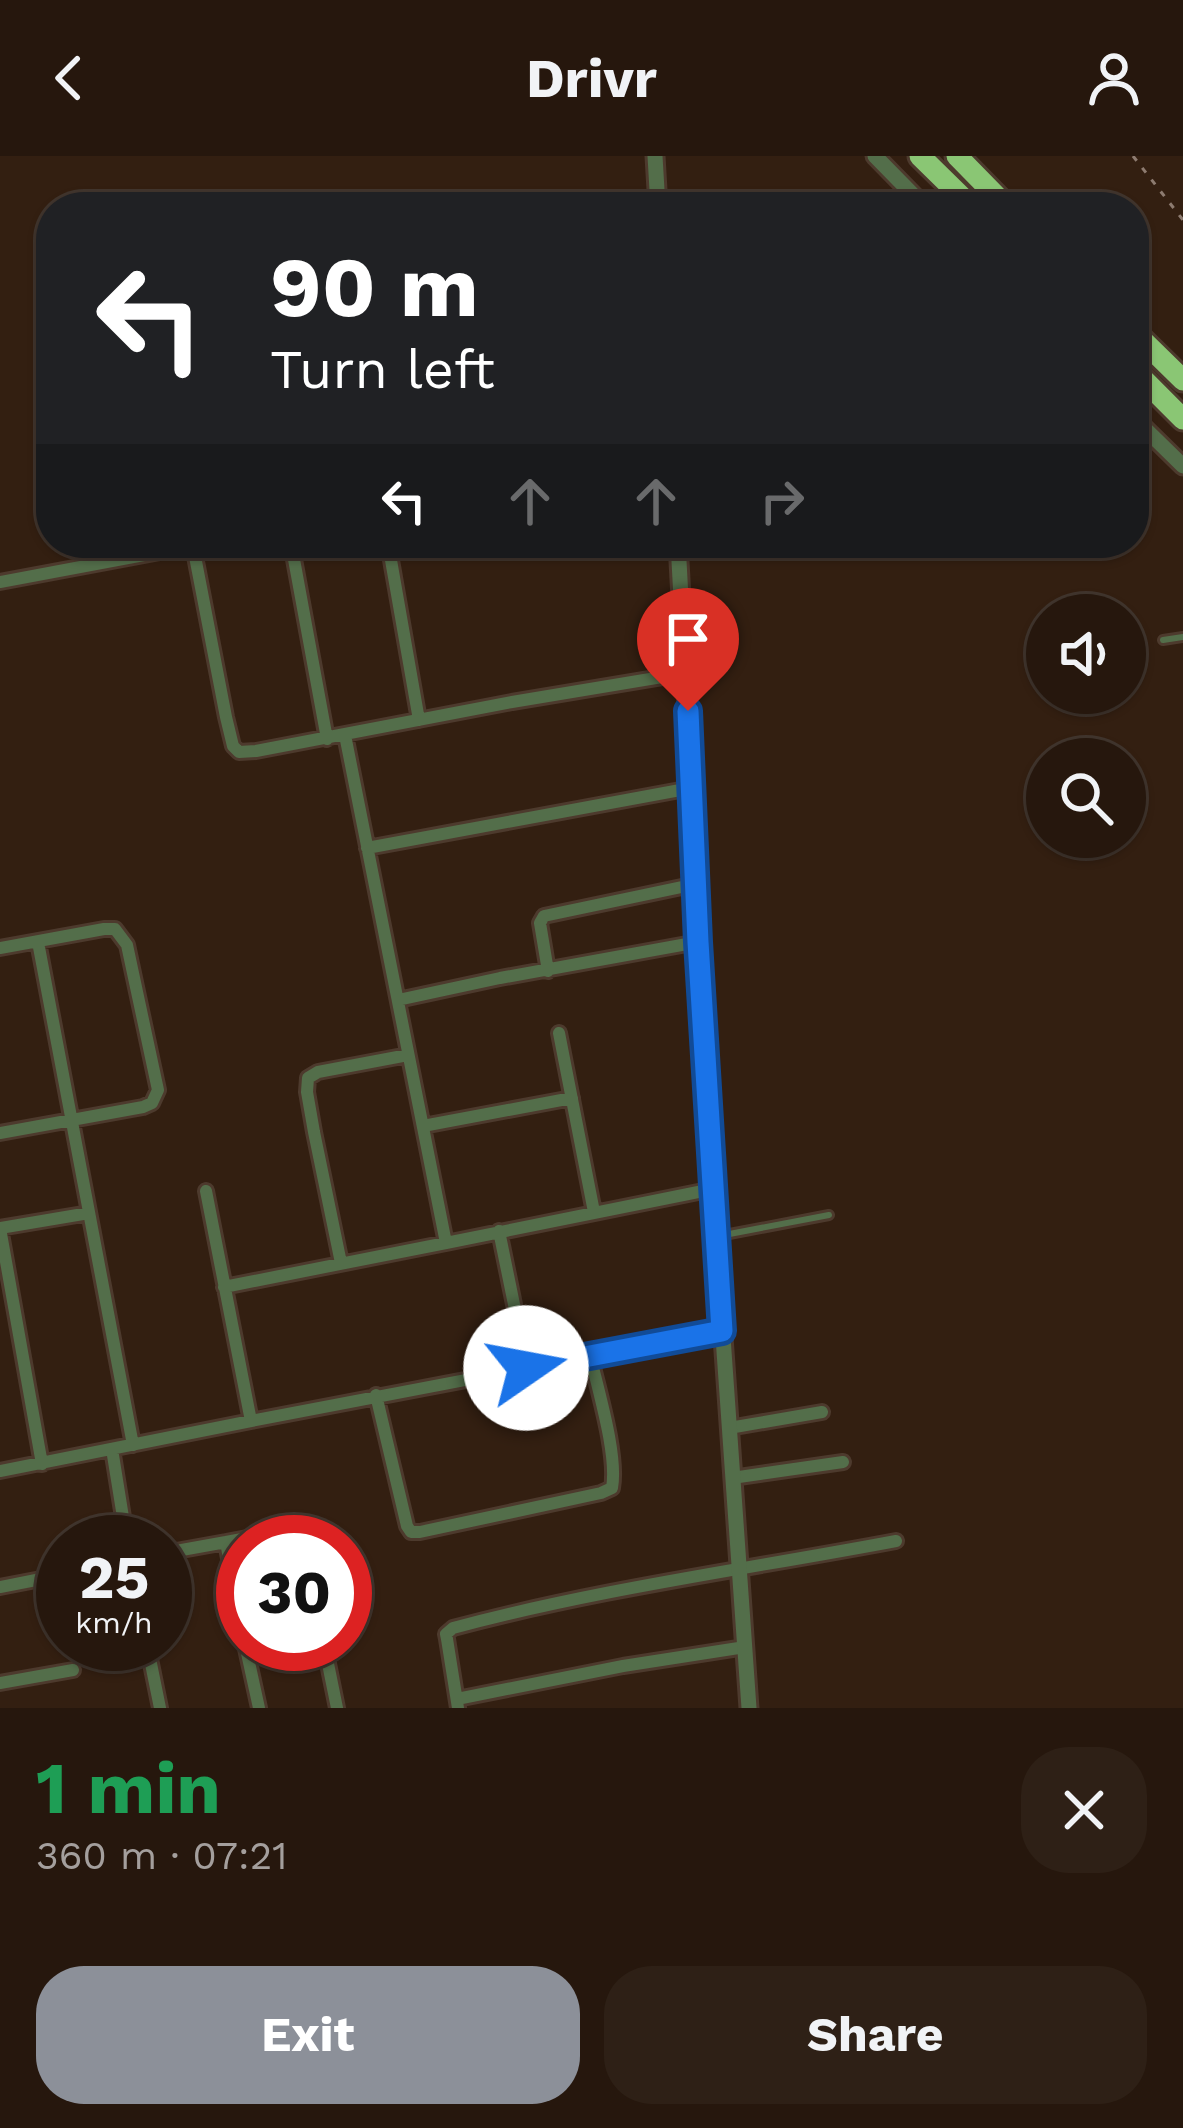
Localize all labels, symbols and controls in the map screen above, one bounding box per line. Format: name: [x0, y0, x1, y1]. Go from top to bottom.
icon: back: [36, 45, 102, 111]
icon: person: [1081, 45, 1147, 111]
text: Drivr: [526, 47, 657, 110]
text: 90 m: [270, 238, 479, 336]
icon: left: [72, 240, 228, 396]
text: Turn left: [270, 338, 495, 401]
icon: left: [371, 468, 437, 534]
icon: ahead: [497, 468, 563, 534]
icon: ahead: [623, 468, 689, 534]
icon: right: [749, 468, 815, 534]
pin: [637, 588, 739, 711]
map controls: [1026, 594, 1146, 858]
button: sound: [1026, 594, 1146, 714]
icon: arrive: [655, 606, 721, 672]
button: search: [1026, 738, 1146, 858]
position arrow: [463, 1305, 589, 1431]
speed limit sign: 30: [216, 1515, 372, 1671]
text: 25: [79, 1542, 149, 1613]
text: km/h: [75, 1605, 153, 1640]
text: 1 min: [36, 1746, 221, 1830]
button: close: [1021, 1747, 1147, 1873]
text: 360 m · 07:21: [36, 1833, 287, 1878]
button: Exit: [36, 1966, 580, 2104]
button: Share: [604, 1966, 1147, 2104]

